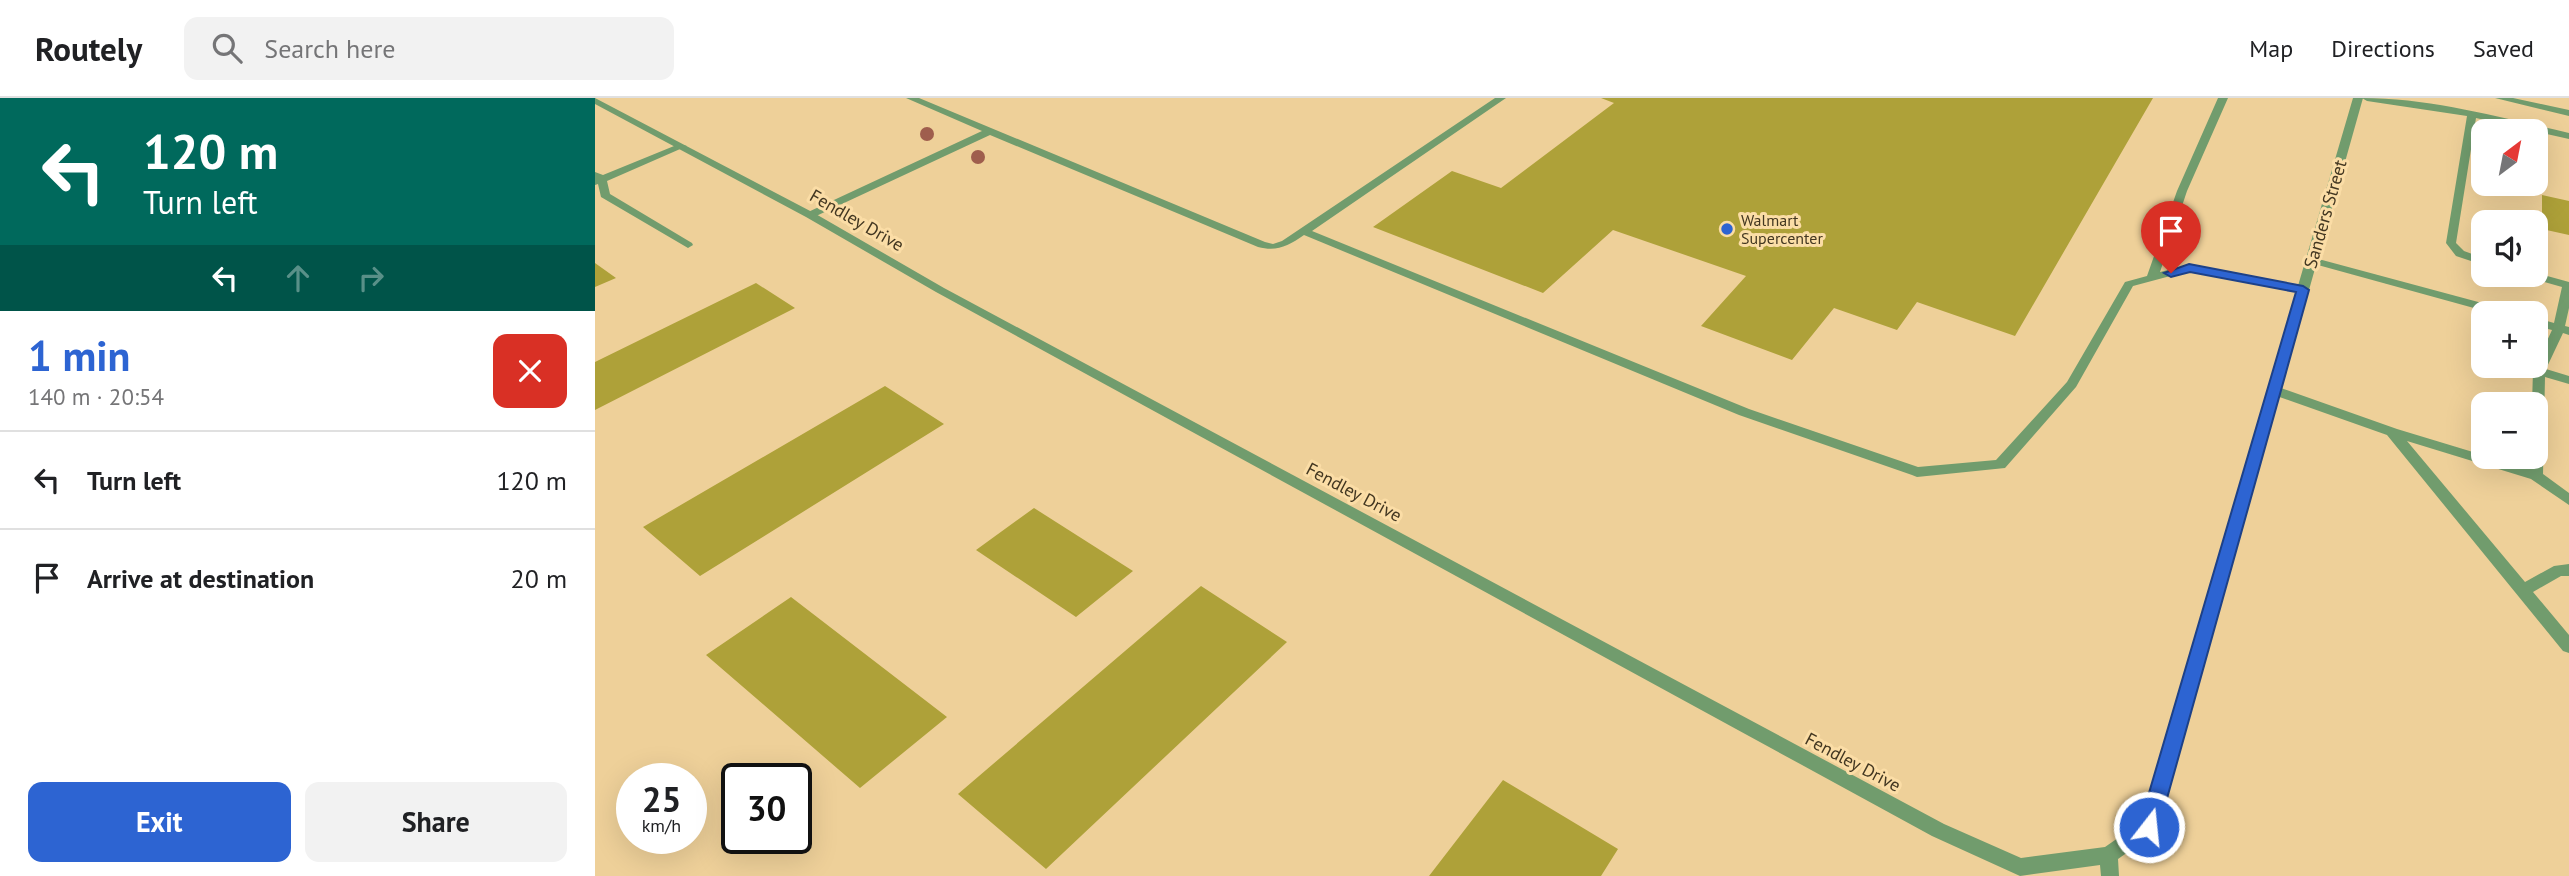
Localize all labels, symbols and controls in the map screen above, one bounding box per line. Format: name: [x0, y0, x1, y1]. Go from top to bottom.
search box: [184, 17, 674, 80]
text: Routely: [35, 27, 142, 70]
icon: search: [208, 29, 246, 67]
text: Search here: [264, 32, 395, 65]
text: Map: [2249, 33, 2293, 64]
text: Directions: [2331, 33, 2435, 64]
text: Saved: [2473, 33, 2534, 64]
text: 120 m: [143, 119, 278, 183]
north arrow: [2471, 119, 2548, 196]
map controls: [2471, 119, 2548, 469]
icon: left: [28, 126, 119, 217]
street label: Sanders Street: [2299, 157, 2351, 271]
text: Turn left: [143, 181, 258, 223]
street label: Fendley Drive: [806, 184, 908, 256]
pin: [2141, 201, 2201, 273]
place label: Walmart Supercenter: [1741, 210, 1823, 248]
button: sound: [2471, 210, 2548, 287]
icon: arrive: [2152, 212, 2190, 250]
marker: Walmart Supercenter: [1719, 221, 1735, 237]
icon: left: [206, 259, 244, 297]
icon: ahead: [279, 259, 317, 297]
icon: right: [352, 259, 390, 297]
button: +: [2471, 301, 2548, 378]
text: 1 min: [28, 328, 130, 383]
button: close: [493, 334, 567, 408]
text: 140 m · 20:54: [28, 382, 164, 411]
button: −: [2471, 392, 2548, 469]
street label: Fendley Drive: [1302, 457, 1406, 527]
icon: left: [28, 461, 66, 499]
text: Turn left: [87, 464, 181, 497]
text: 120 m: [496, 464, 567, 497]
icon: arrive: [28, 559, 66, 597]
text: Arrive at destination: [87, 562, 314, 595]
text: 20 m: [511, 562, 567, 595]
street label: Fendley Drive: [1801, 727, 1905, 797]
speed limit sign: 30: [721, 763, 812, 854]
text: 25: [642, 776, 681, 822]
button: Exit: [28, 782, 291, 862]
button: Share: [305, 782, 567, 862]
position arrow: [2112, 790, 2186, 864]
text: km/h: [642, 814, 681, 837]

